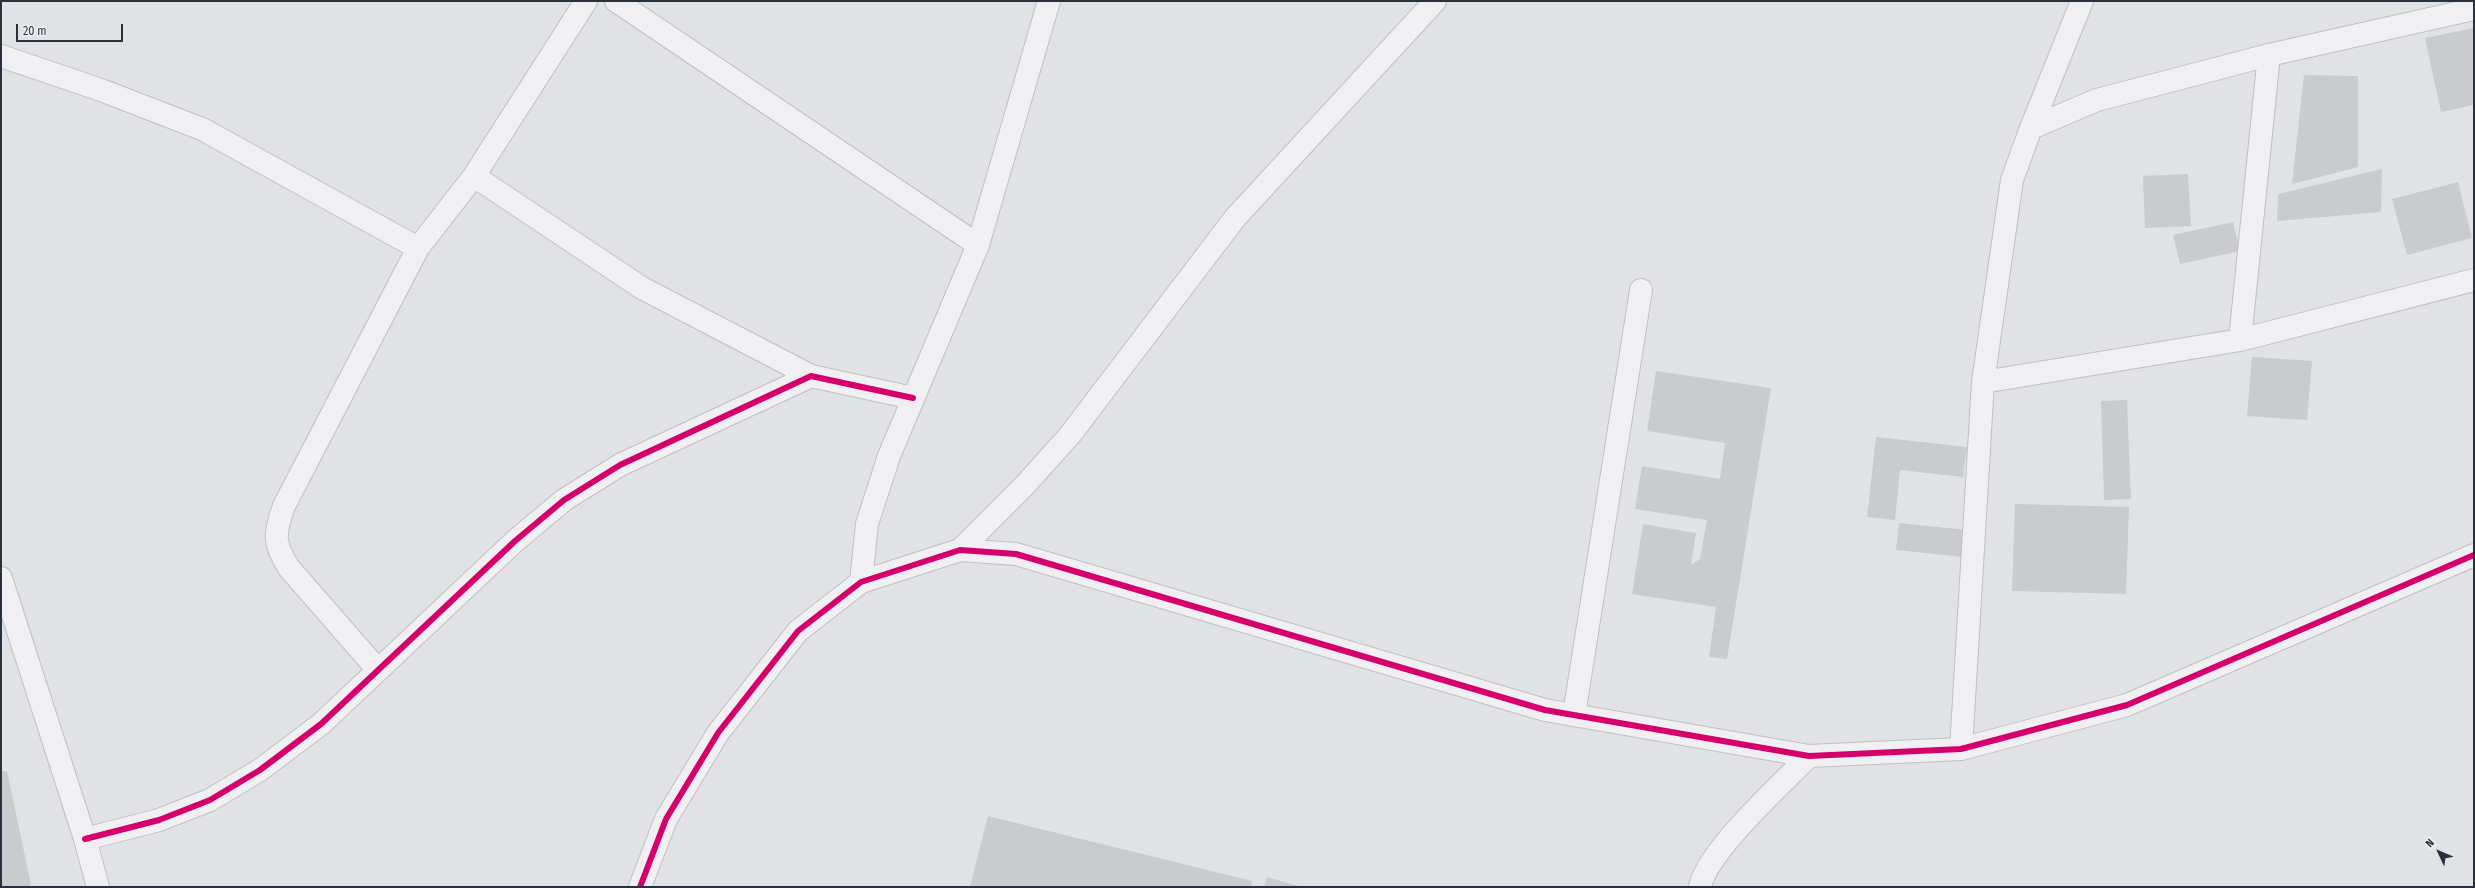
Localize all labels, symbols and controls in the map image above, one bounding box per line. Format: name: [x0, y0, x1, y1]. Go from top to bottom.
scale bar: [18, 16, 125, 42]
text: 20 m: [23, 24, 47, 38]
north arrow: [2419, 832, 2459, 872]
text: N: [2423, 836, 2437, 850]

